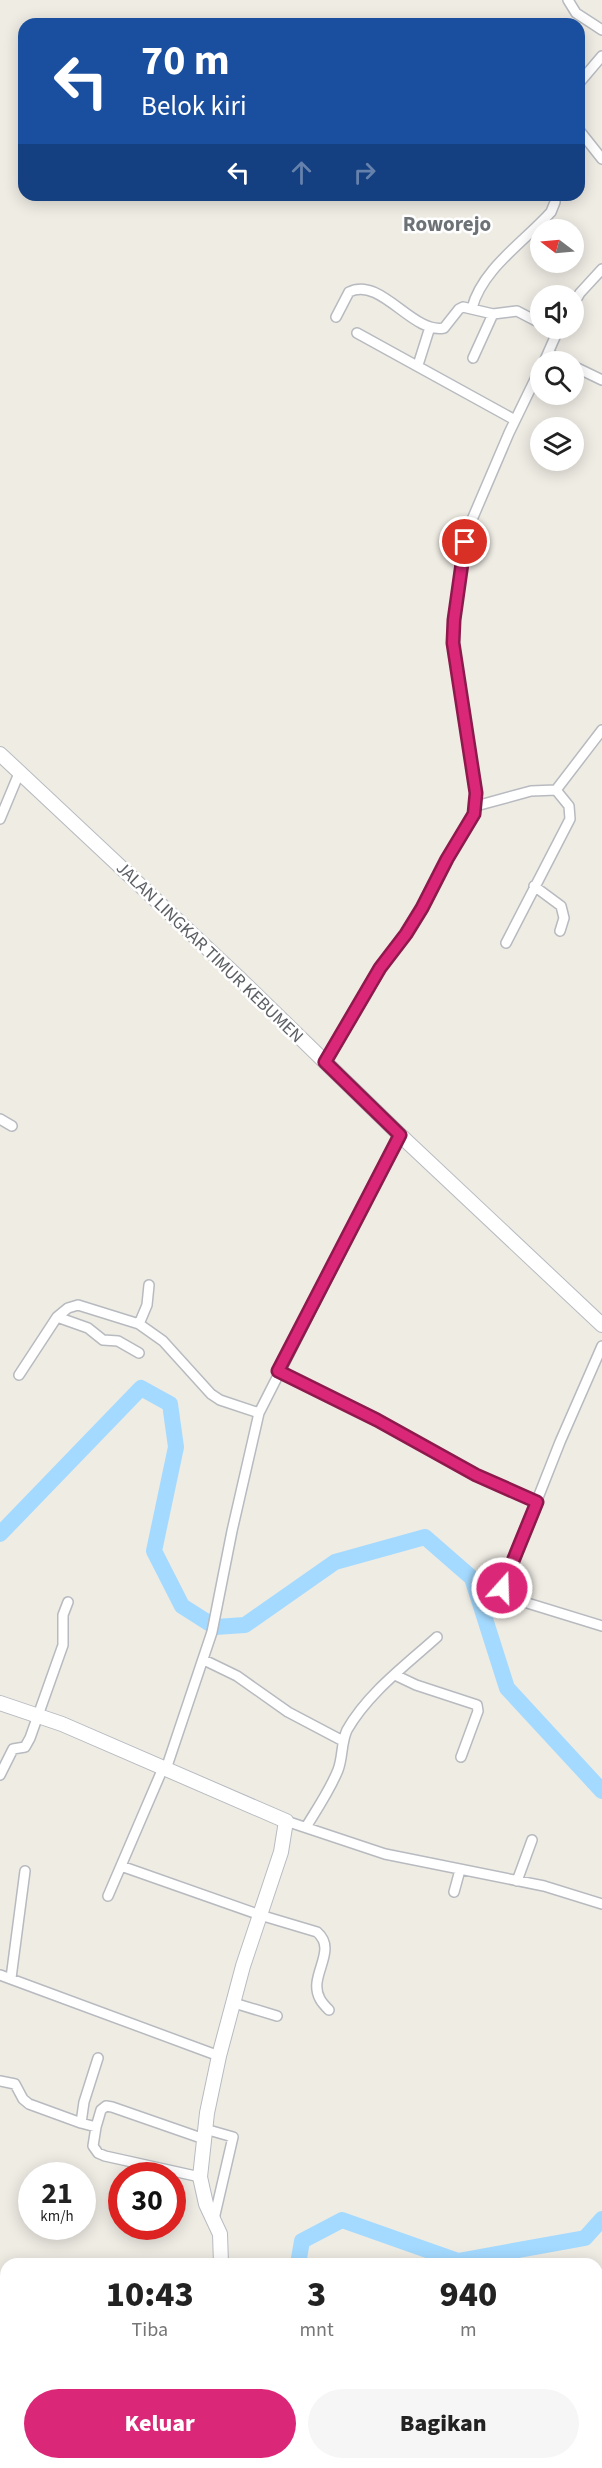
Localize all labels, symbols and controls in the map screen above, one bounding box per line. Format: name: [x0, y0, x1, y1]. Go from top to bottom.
text: 70 m: [141, 31, 230, 91]
icon: left: [42, 42, 120, 120]
text: Belok kiri: [141, 87, 247, 126]
icon: left: [222, 156, 255, 189]
icon: ahead: [285, 156, 318, 189]
icon: right: [348, 156, 381, 189]
district label: Roworejo: [403, 209, 491, 239]
north arrow: [530, 219, 584, 273]
map controls: [530, 219, 584, 471]
button: sound: [530, 285, 584, 339]
button: search: [530, 351, 584, 405]
button: layers: [530, 417, 584, 471]
pin: [439, 516, 490, 567]
icon: arrive: [448, 525, 481, 558]
street label: JALAN LINGKAR TIMUR KEBUMEN: [110, 856, 309, 1049]
position arrow: [470, 1556, 534, 1620]
speed limit sign: 30: [108, 2162, 186, 2240]
text: 21: [41, 2172, 73, 2215]
text: km/h: [40, 2206, 74, 2227]
text: 10:43: [106, 2269, 194, 2320]
text: 3: [307, 2269, 326, 2320]
text: 940: [440, 2269, 497, 2320]
text: Tiba: [132, 2316, 168, 2344]
text: mnt: [300, 2316, 334, 2344]
text: m: [460, 2316, 477, 2344]
button: Keluar: [24, 2389, 296, 2458]
button: Bagikan: [308, 2389, 579, 2458]

